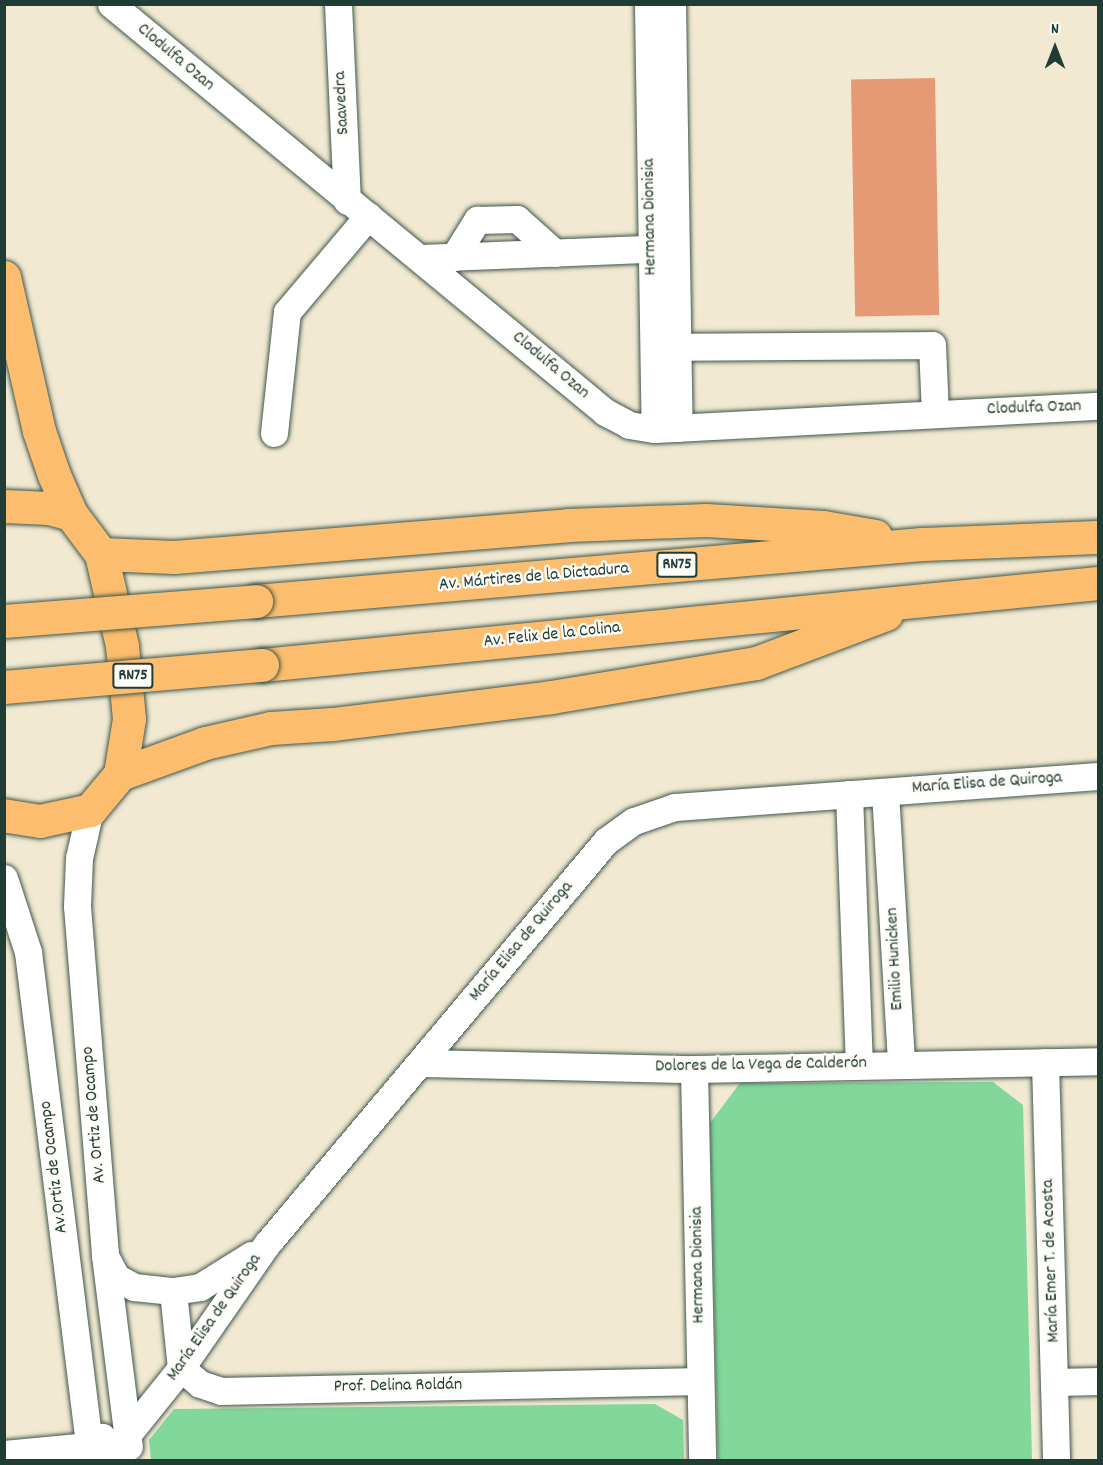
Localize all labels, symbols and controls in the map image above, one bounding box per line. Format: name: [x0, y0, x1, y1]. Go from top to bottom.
north arrow: [1025, 18, 1085, 78]
text: N: [1051, 18, 1059, 41]
street label: Clodulfa Ozan: [132, 19, 218, 97]
street label: Saavedra: [331, 71, 355, 135]
street label: Hermana Dionisia: [639, 158, 663, 276]
street label: Clodulfa Ozan: [507, 327, 593, 405]
street label: Clodulfa Ozan: [986, 397, 1082, 421]
road number: RN75: [656, 552, 698, 578]
street label: Av. Mártires de la Dictadura: [438, 559, 630, 597]
street label: Av. Felix de la Colina: [483, 618, 621, 654]
road number: RN75: [112, 663, 154, 689]
street label: María Elisa de Quiroga: [911, 768, 1063, 800]
street label: María Elisa de Quiroga: [465, 877, 579, 1007]
street label: Emilio Hunicken: [883, 907, 909, 1011]
street label: Av. Ortiz de Ocampo: [78, 1046, 112, 1184]
street label: Dolores de la Vega de Calderón: [655, 1053, 867, 1079]
street label: Av.Ortiz de Ocampo: [36, 1099, 74, 1235]
street label: María Emer T. de Acosta: [1038, 1179, 1066, 1343]
street label: Hermana Dionisia: [687, 1206, 711, 1324]
street label: María Elisa de Quiroga: [163, 1250, 267, 1386]
street label: Prof. Delina Roldán: [333, 1375, 463, 1399]

